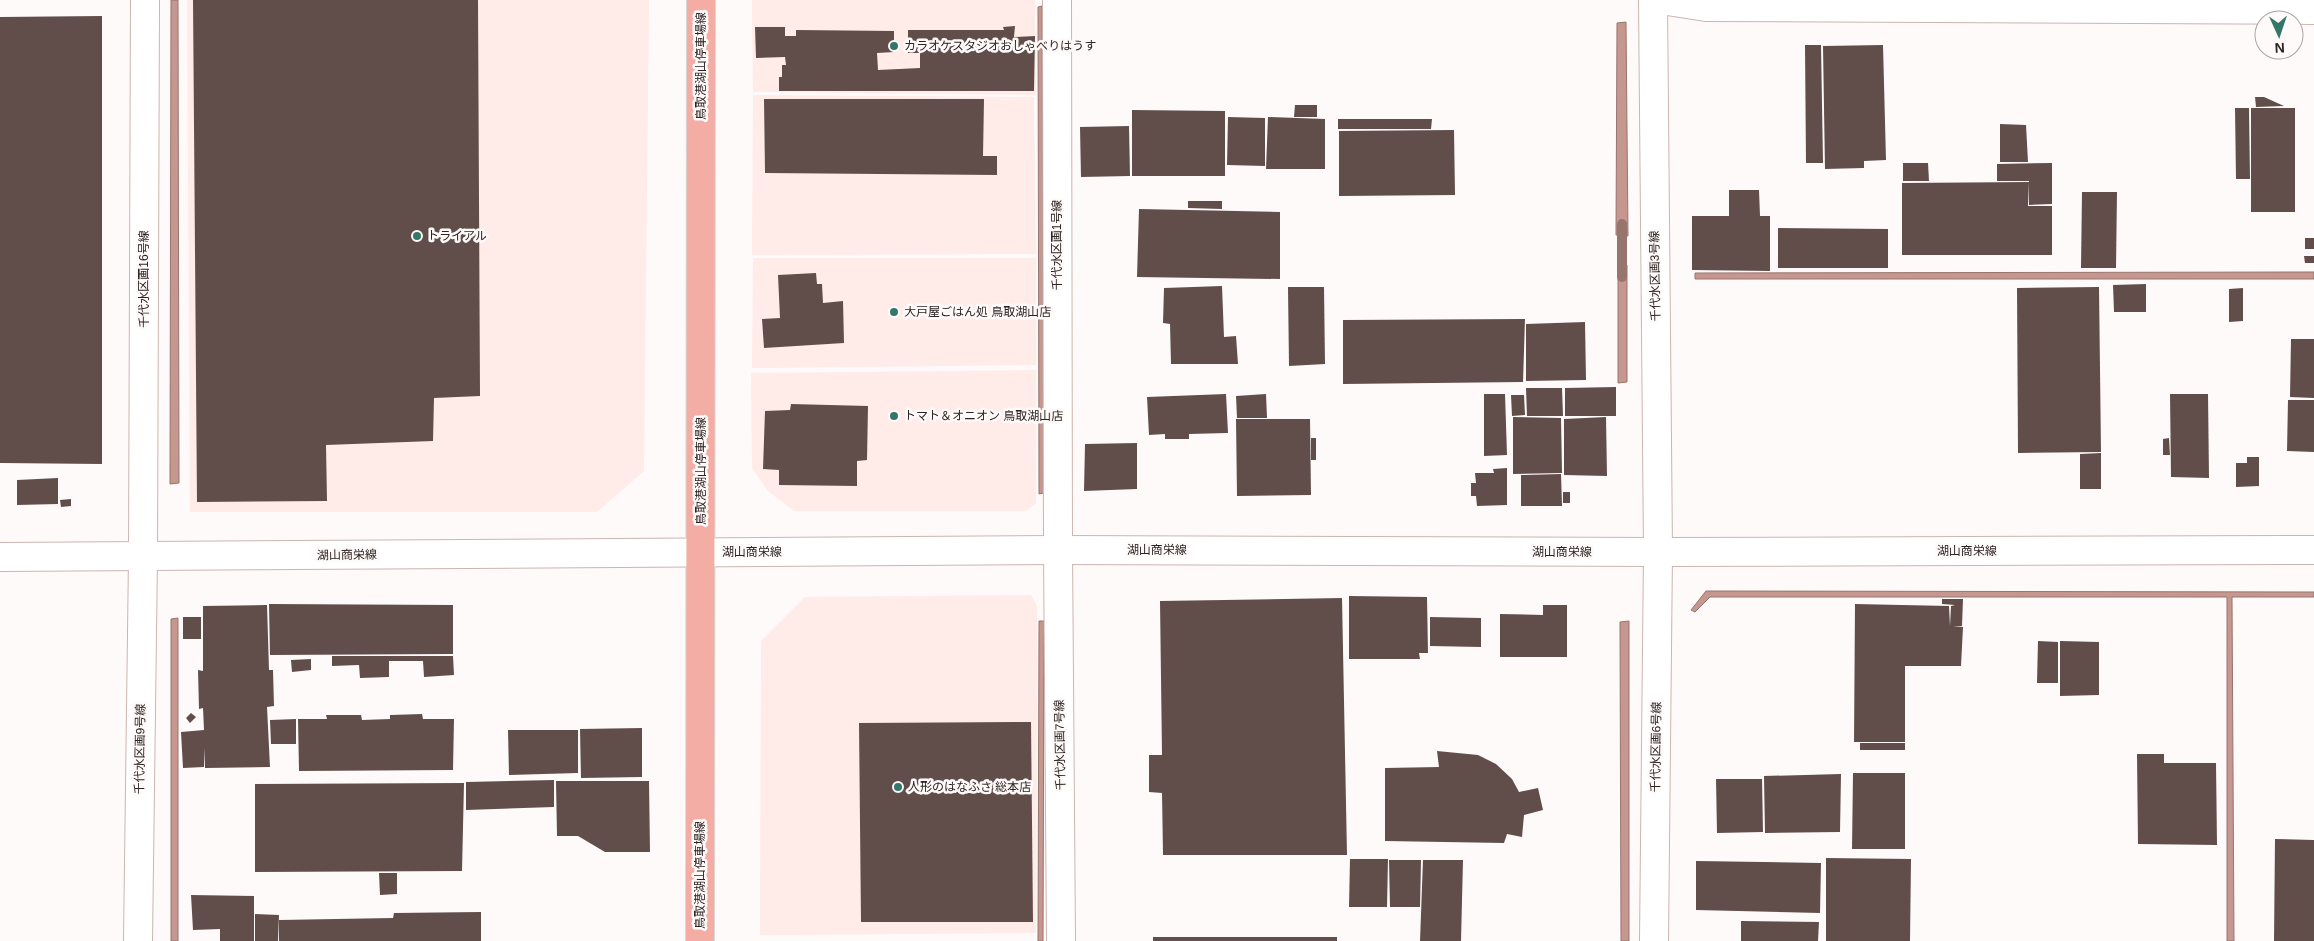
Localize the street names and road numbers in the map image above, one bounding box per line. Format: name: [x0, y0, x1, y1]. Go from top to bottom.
street label: 鳥取港湖山停車場線: [694, 12, 708, 120]
street label: 千代水区画1号線: [1050, 200, 1064, 290]
street label: 千代水区画16号線: [137, 230, 151, 328]
street label: 千代水区画3号線: [1647, 231, 1663, 321]
street label: 鳥取港湖山停車場線: [694, 417, 708, 525]
street label: 湖山商栄線: [1127, 543, 1187, 557]
street label: 湖山商栄線: [1937, 544, 1997, 558]
street label: 湖山商栄線: [722, 545, 782, 559]
street label: 湖山商栄線: [1532, 545, 1592, 559]
street label: 湖山商栄線: [317, 547, 377, 563]
street label: 千代水区画7号線: [1052, 700, 1068, 790]
street label: 千代水区画6号線: [1648, 702, 1664, 792]
street label: 千代水区画9号線: [132, 704, 148, 794]
street label: 鳥取港湖山停車場線: [693, 821, 707, 929]

